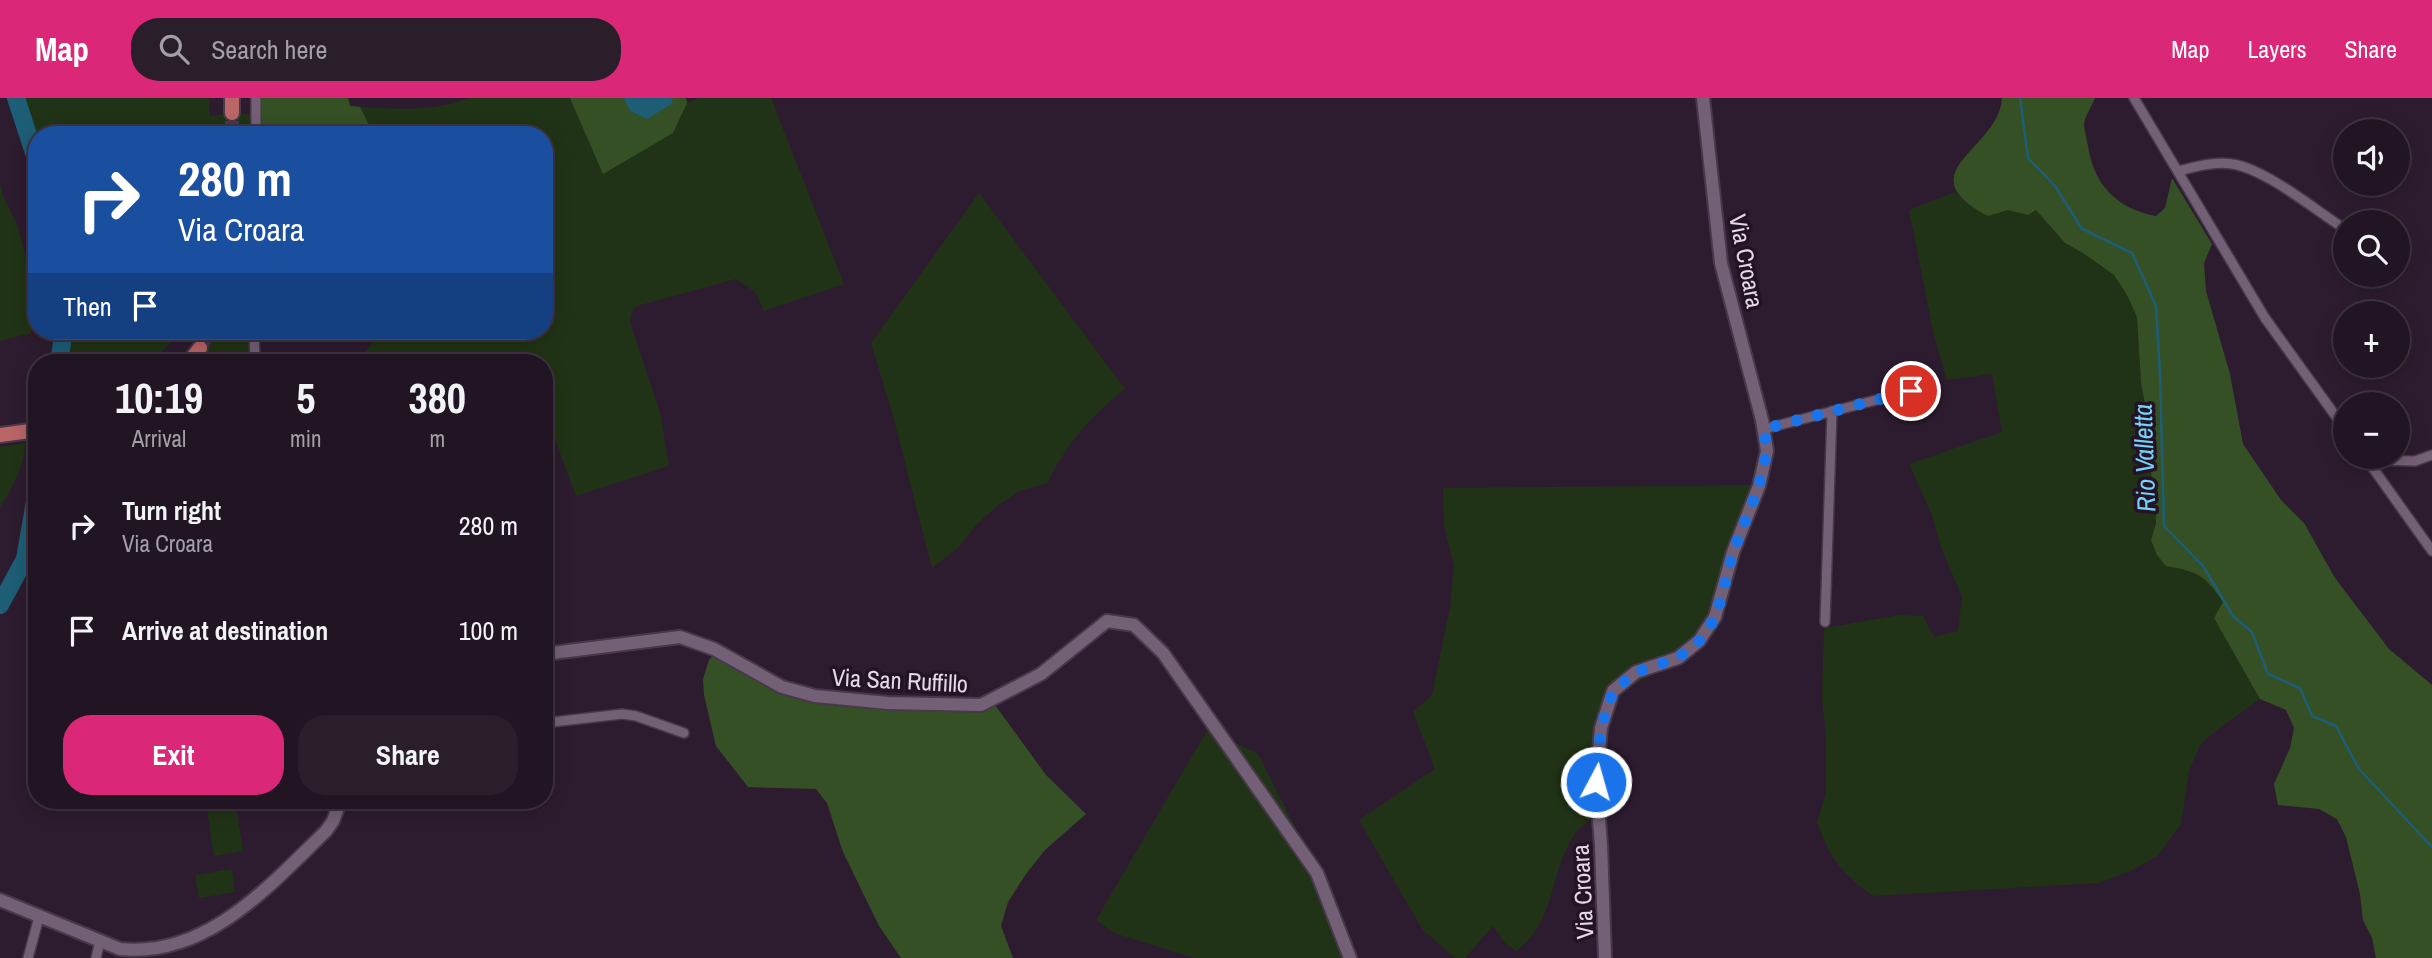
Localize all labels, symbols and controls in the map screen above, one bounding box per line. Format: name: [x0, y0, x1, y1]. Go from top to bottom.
search box: [131, 18, 621, 81]
text: Map: [35, 27, 89, 71]
icon: search: [155, 30, 193, 68]
text: Search here: [211, 32, 327, 67]
text: Map: [2171, 33, 2209, 65]
text: Layers: [2247, 33, 2306, 65]
text: Share: [2344, 33, 2397, 65]
map controls: [2333, 119, 2410, 469]
button: sound: [2333, 119, 2410, 196]
text: 280 m: [178, 145, 292, 211]
icon: right: [63, 154, 154, 245]
text: Via Croara: [178, 208, 304, 251]
button: search: [2333, 210, 2410, 287]
street label: Via Croara: [1722, 211, 1772, 311]
icon: arrive: [126, 287, 164, 325]
text: Then: [63, 289, 112, 324]
button: +: [2333, 301, 2410, 378]
pin: [1881, 361, 1941, 421]
text: 10:19: [115, 370, 203, 426]
text: 5: [296, 370, 315, 426]
text: 380: [409, 370, 466, 426]
icon: arrive: [1892, 372, 1930, 410]
button: −: [2333, 392, 2410, 469]
water label: Rio Valletta: [2125, 403, 2163, 513]
text: Arrival: [132, 423, 186, 454]
text: min: [290, 423, 322, 454]
text: m: [429, 423, 445, 454]
text: Turn right: [122, 493, 221, 528]
icon: right: [63, 507, 101, 545]
text: 280 m: [459, 508, 518, 543]
text: Via Croara: [122, 528, 213, 559]
icon: arrive: [63, 612, 101, 650]
text: Arrive at destination: [122, 613, 328, 648]
text: 100 m: [459, 613, 518, 648]
street label: Via San Ruffillo: [831, 660, 969, 700]
button: Exit: [63, 715, 284, 795]
button: Share: [298, 715, 518, 795]
position arrow: [1559, 745, 1633, 819]
street label: Via Croara: [1564, 844, 1600, 940]

